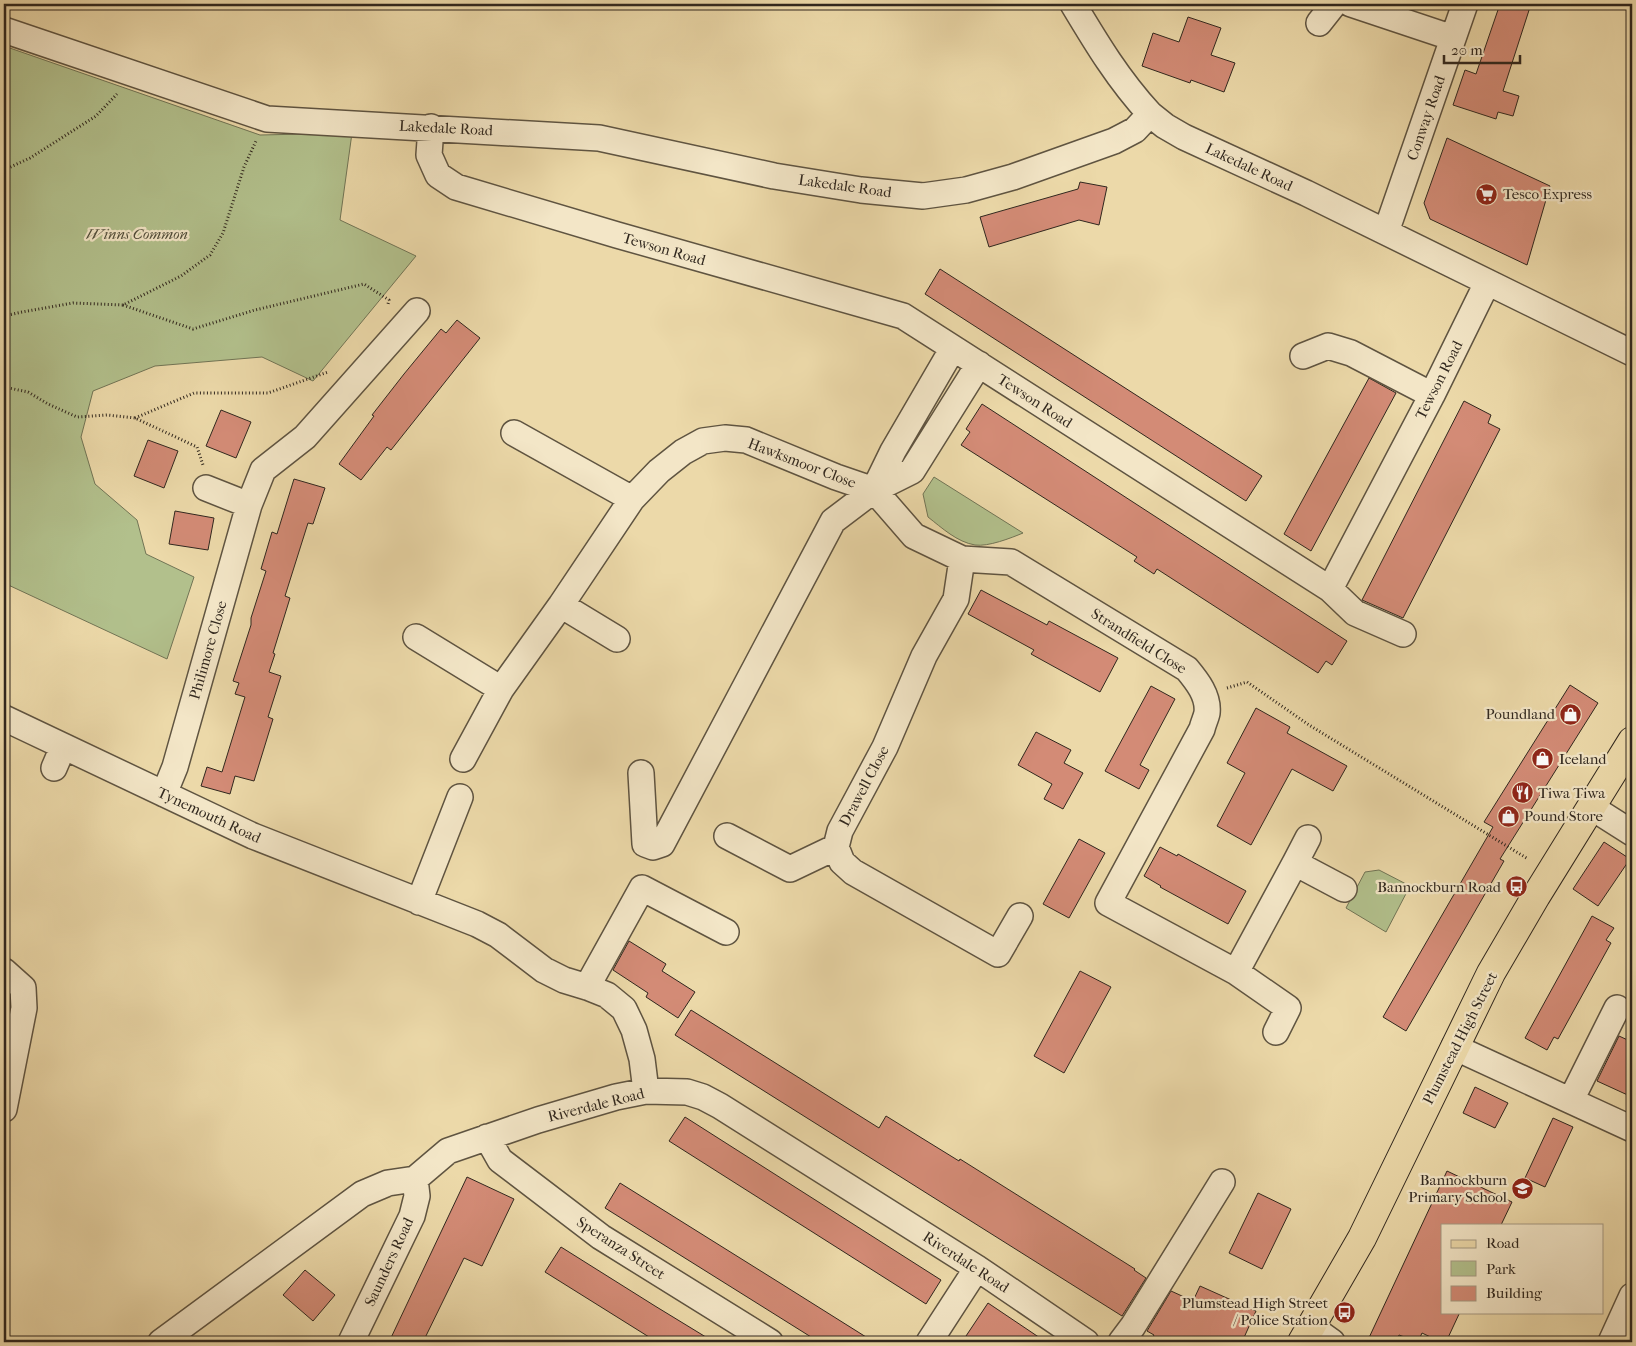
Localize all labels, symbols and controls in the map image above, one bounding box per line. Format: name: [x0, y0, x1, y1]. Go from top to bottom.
scale bar: [1444, 32, 1520, 64]
text: 20 m: [1451, 41, 1483, 59]
street label: Conway Road: [1403, 73, 1449, 163]
street label: Lakedale Road: [399, 117, 494, 139]
street label: Lakedale Road: [1203, 139, 1296, 195]
street label: Lakedale Road: [797, 171, 894, 202]
supermarket icon: Tesco Express: [1475, 182, 1499, 206]
place label: Tesco Express: [1503, 185, 1593, 203]
park label: Winns Common: [86, 225, 188, 243]
street label: Tewson Road: [620, 229, 708, 270]
street label: Tewson Road: [1412, 337, 1467, 422]
street label: Tewson Road: [994, 370, 1077, 432]
street label: Hawksmoor Close: [745, 434, 859, 492]
street label: Philimore Close: [185, 598, 231, 702]
street label: Strandfield Close: [1088, 604, 1191, 678]
shop icon: Poundland: [1559, 702, 1583, 726]
place label: Poundland: [1486, 705, 1556, 723]
street label: Drawell Close: [835, 742, 893, 829]
shop icon: Iceland: [1531, 747, 1555, 771]
place label: Iceland: [1559, 750, 1607, 768]
restaurant icon: Tiwa Tiwa: [1510, 781, 1534, 805]
street label: Tynemouth Road: [154, 783, 265, 847]
place label: Tiwa Tiwa: [1538, 784, 1606, 802]
shop icon: Pound Store: [1496, 804, 1520, 828]
place label: Pound Store: [1524, 807, 1604, 825]
bus stop icon: Bannockburn Road: [1505, 875, 1529, 899]
place label: Bannockburn Road: [1377, 878, 1502, 896]
street label: Plumstead High Street: [1419, 968, 1501, 1107]
street label: Riverdale Road: [546, 1084, 647, 1126]
place label: Bannockburn Primary School: [1408, 1171, 1507, 1206]
school or university icon: Bannockburn Primary School: [1511, 1177, 1535, 1201]
street label: Speranza Street: [573, 1213, 669, 1284]
street label: Saunders Road: [361, 1214, 418, 1309]
legend: [1441, 1224, 1604, 1314]
street label: Riverdale Road: [920, 1227, 1013, 1297]
text: Road: [1486, 1234, 1520, 1252]
text: Park: [1486, 1260, 1516, 1278]
text: Building: [1486, 1284, 1543, 1302]
place label: Plumstead High Street / Police Station: [1182, 1294, 1329, 1329]
bus stop icon: Plumstead High Street / Police Station: [1332, 1300, 1356, 1324]

